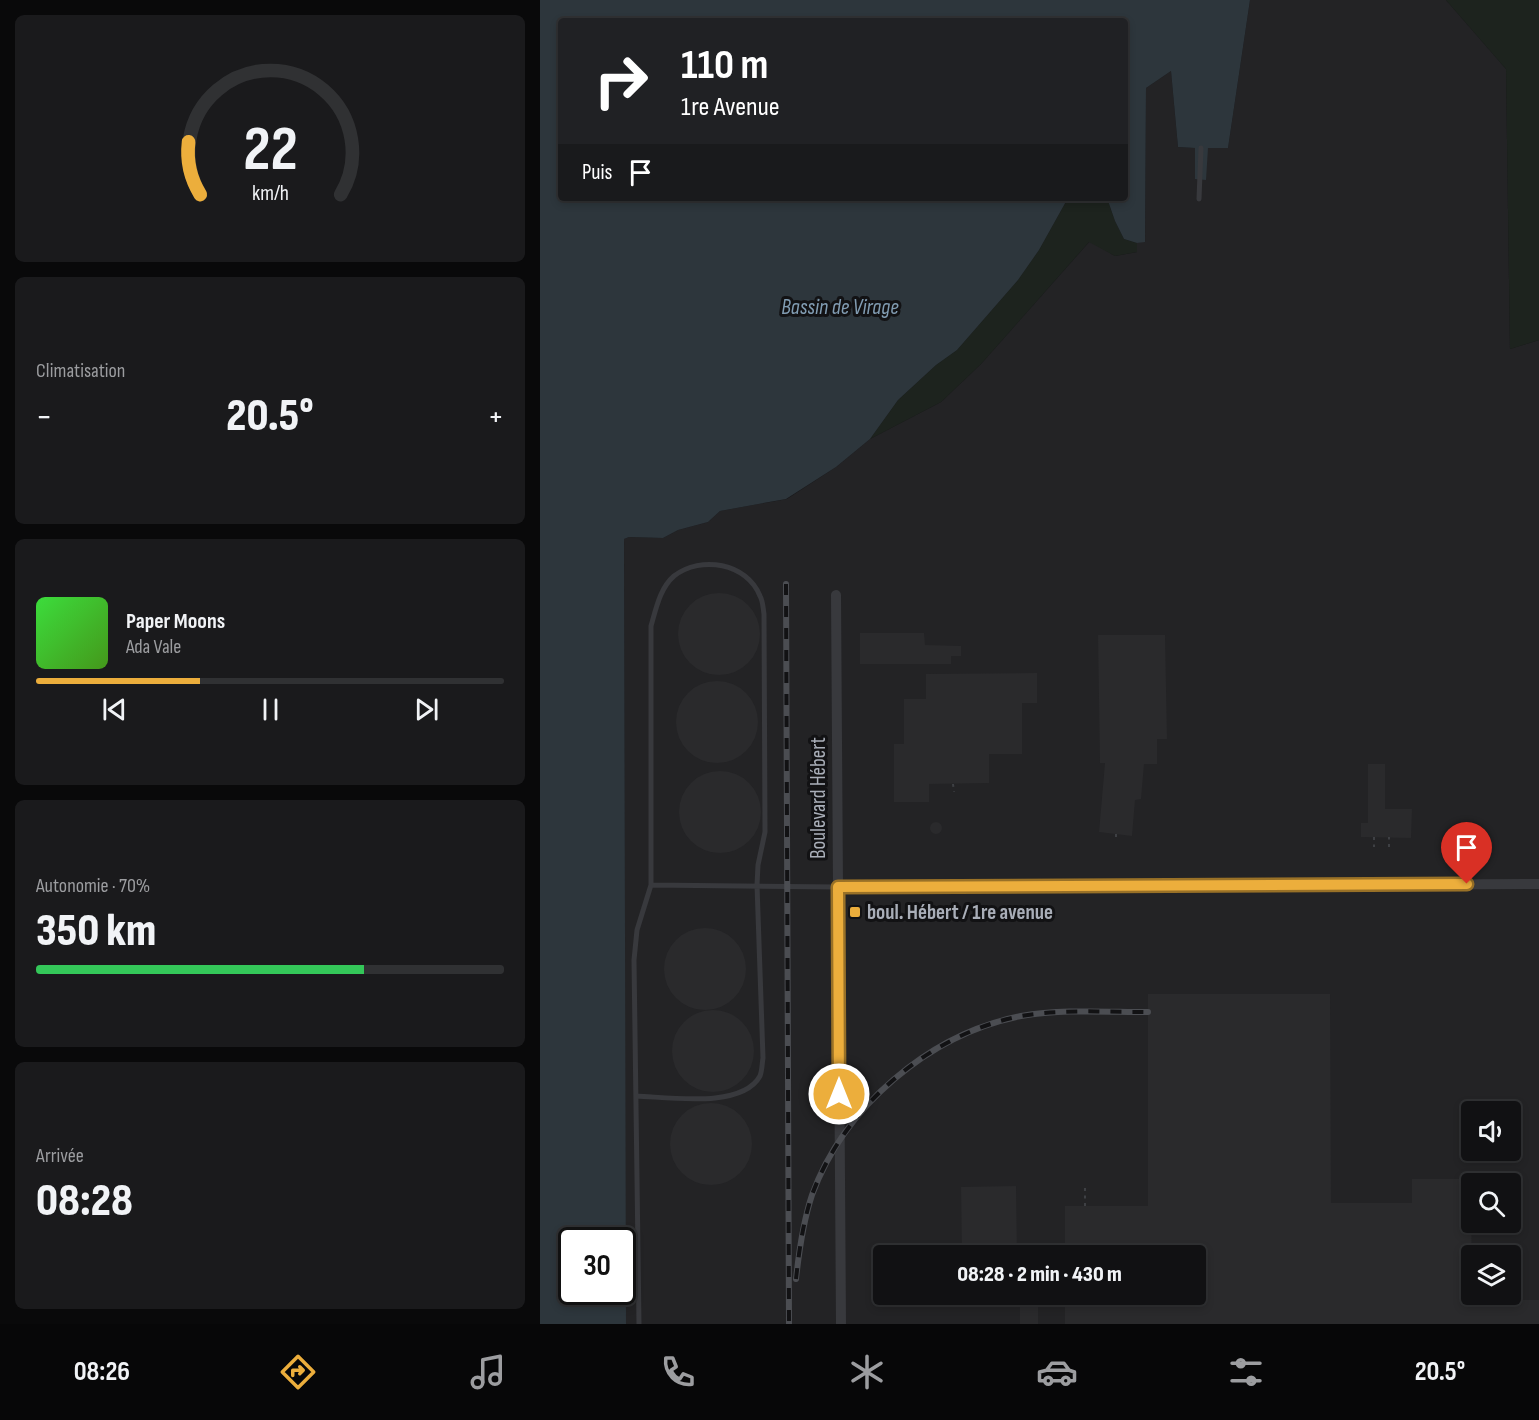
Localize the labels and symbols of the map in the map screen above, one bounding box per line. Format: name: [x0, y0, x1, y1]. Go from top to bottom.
water label: Bassin de Virage: [781, 294, 899, 321]
street label: Boulevard Hébert: [806, 737, 831, 859]
pin: [1441, 822, 1492, 884]
place label: boul. Hébert / 1re avenue: [867, 900, 1053, 925]
marker: boul. Hébert / 1re avenue: [848, 905, 862, 919]
position arrow: [807, 1062, 871, 1126]
speed limit sign: 30: [558, 1227, 636, 1305]

